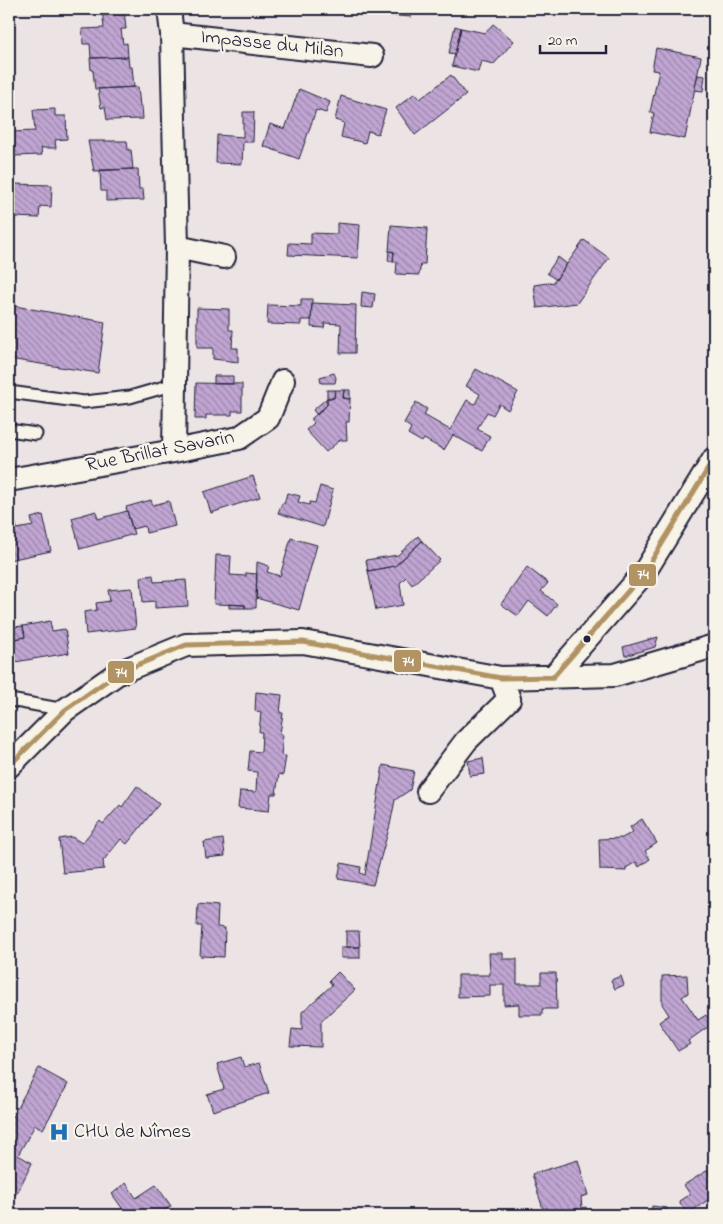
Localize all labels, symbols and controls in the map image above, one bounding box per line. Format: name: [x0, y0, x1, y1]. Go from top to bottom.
scale bar: [540, 22, 607, 54]
street label: Impasse du Milan: [199, 23, 345, 67]
text: 20 m: [548, 30, 578, 52]
street label: Rue Brillat Savarin: [83, 423, 237, 481]
line badge: 74: [628, 563, 657, 587]
text: 74: [637, 565, 649, 586]
unlabelled marker: [582, 634, 592, 644]
line badge: 74: [393, 649, 422, 673]
text: 74: [402, 652, 414, 673]
line badge: 74: [107, 660, 135, 684]
text: 74: [115, 663, 127, 684]
place label: CHU de Nîmes: [74, 1118, 191, 1147]
hospital icon: CHU de Nîmes: [48, 1121, 70, 1143]

